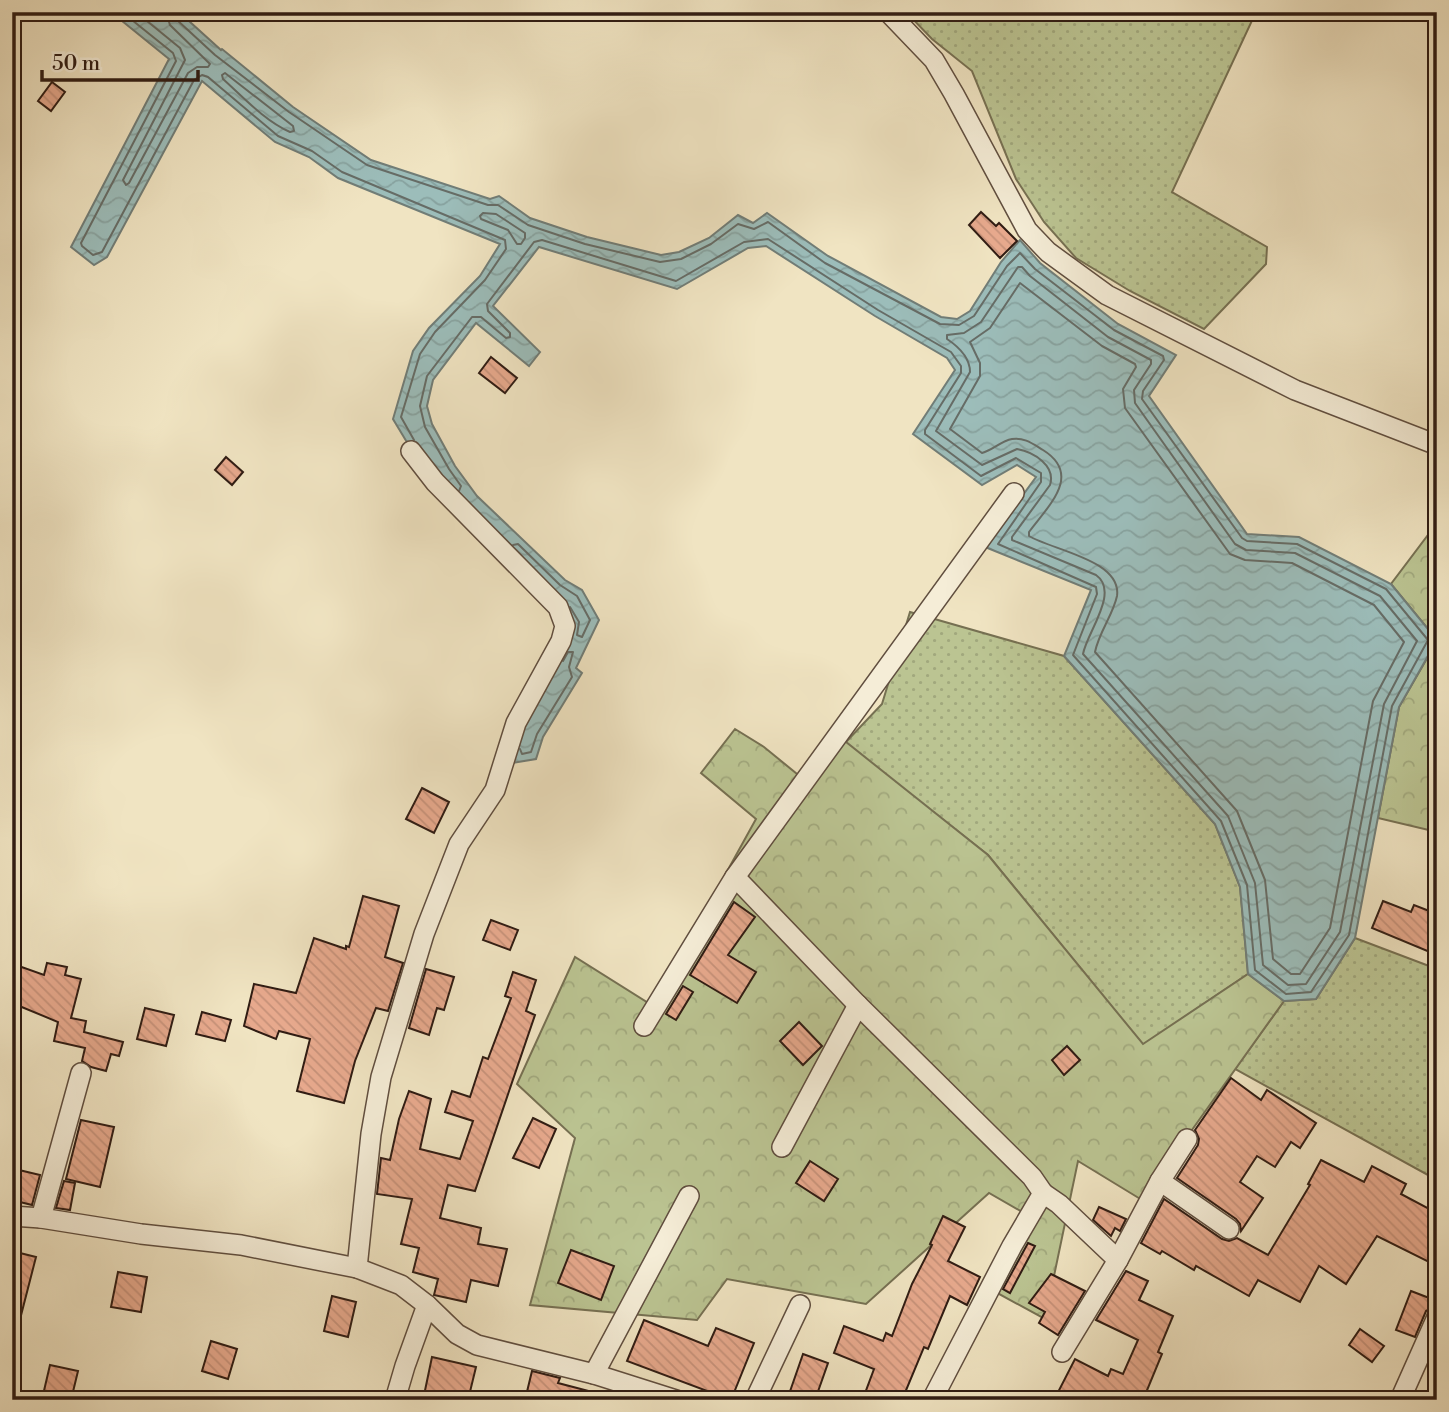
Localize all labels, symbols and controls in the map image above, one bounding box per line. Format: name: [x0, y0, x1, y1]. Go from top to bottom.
scale bar: [42, 38, 198, 82]
text: 50 m: [52, 51, 100, 77]

